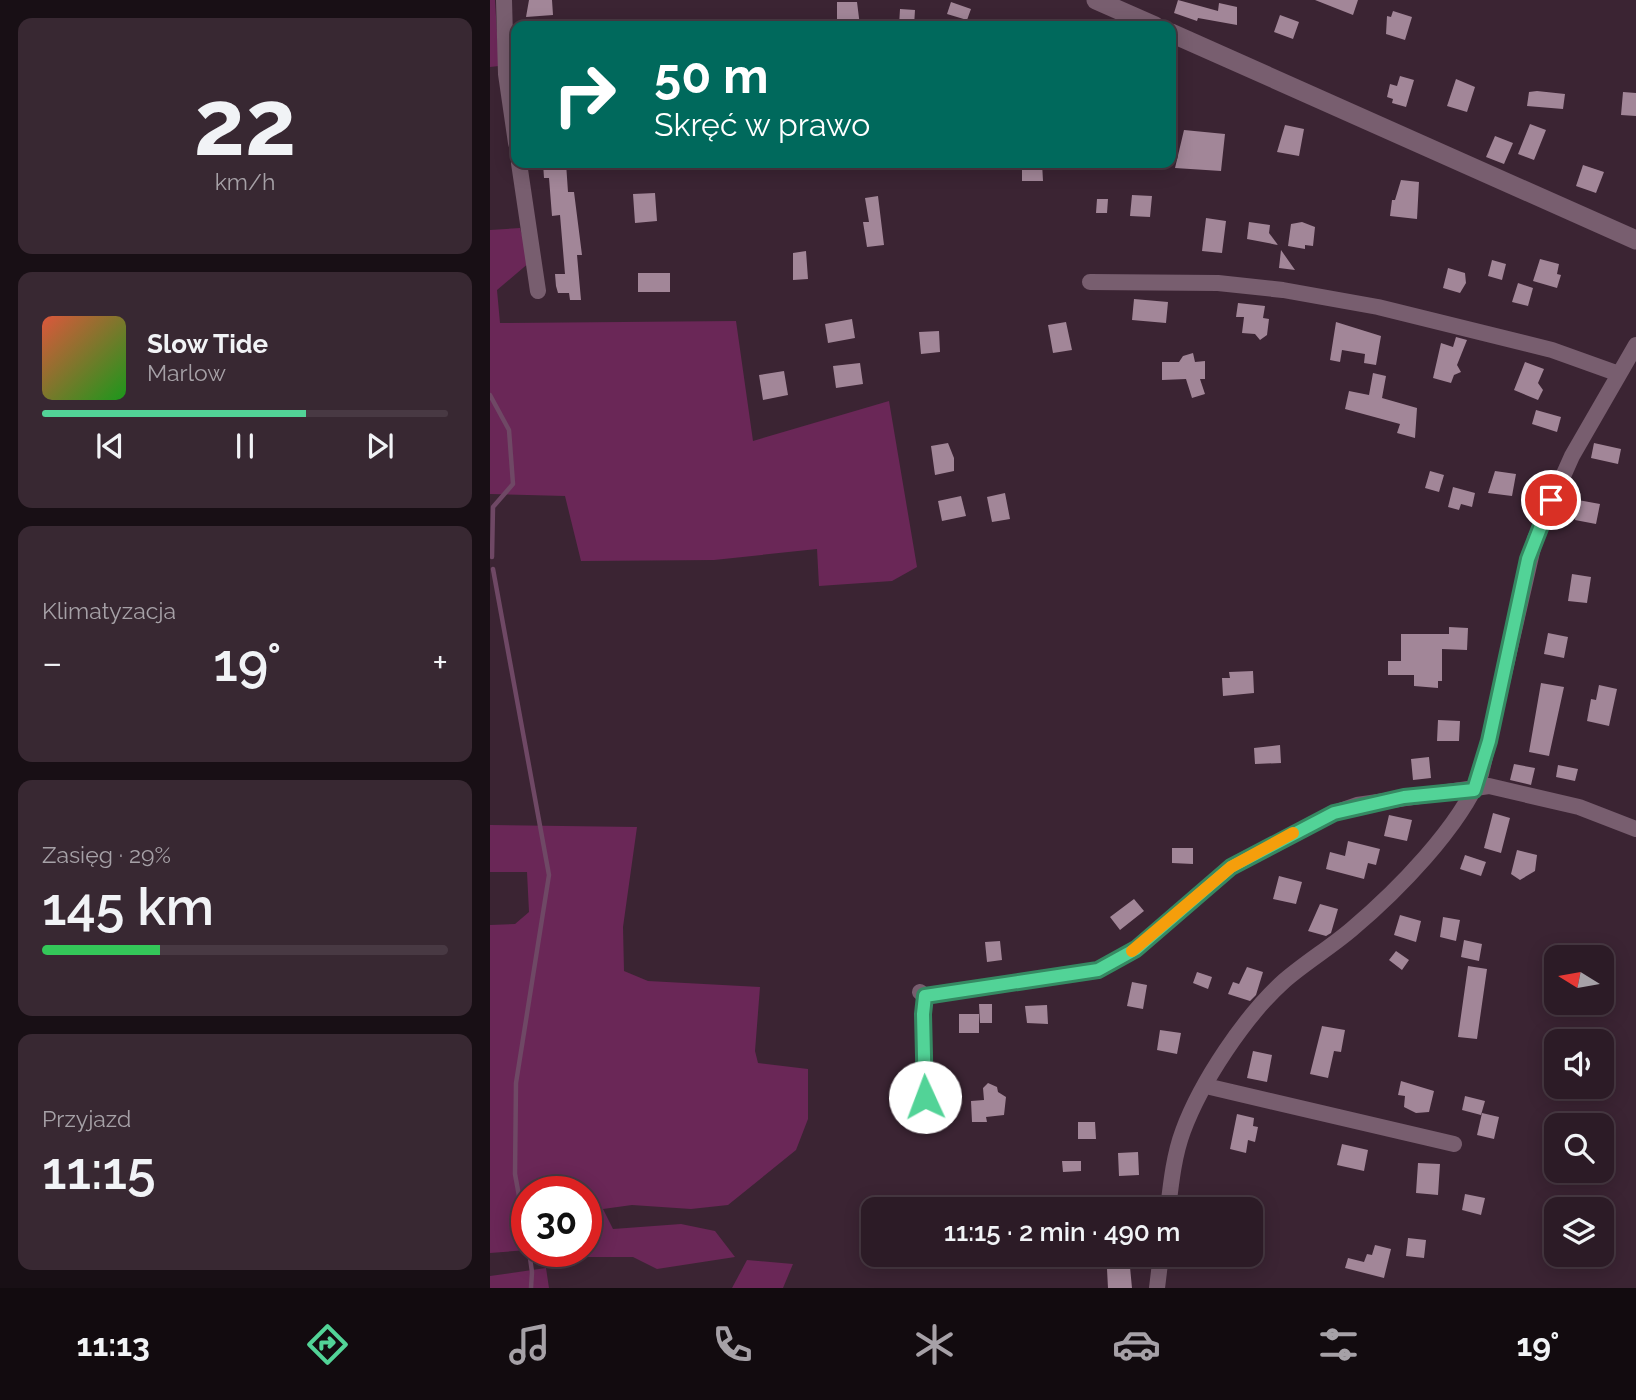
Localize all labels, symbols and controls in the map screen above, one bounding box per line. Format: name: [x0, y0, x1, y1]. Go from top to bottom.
text: 50 m: [654, 47, 769, 104]
icon: right: [539, 49, 630, 140]
text: 22: [194, 69, 296, 176]
text: Skręć w prawo: [654, 106, 870, 143]
text: km/h: [215, 168, 275, 195]
text: Slow Tide: [147, 329, 268, 359]
text: Marlow: [147, 359, 226, 386]
icon: previous: [91, 427, 129, 465]
icon: pause: [226, 427, 264, 465]
icon: next: [361, 427, 399, 465]
pin: [1521, 470, 1581, 530]
icon: arrive: [1532, 481, 1570, 519]
text: Klimatyzacja: [42, 597, 176, 624]
text: 19°: [213, 632, 281, 693]
text: −: [42, 640, 62, 685]
text: +: [432, 640, 448, 685]
text: Zasięg · 29%: [42, 841, 171, 868]
text: 145 km: [42, 876, 214, 937]
north arrow: [1544, 945, 1614, 1015]
map controls: [1544, 945, 1614, 1267]
button: sound: [1544, 1029, 1614, 1099]
position arrow: [888, 1060, 962, 1134]
text: Przyjazd: [42, 1105, 131, 1132]
button: search: [1544, 1113, 1614, 1183]
text: 11:15: [42, 1140, 156, 1201]
speed limit sign: 30: [511, 1176, 602, 1267]
button: layers: [1544, 1197, 1614, 1267]
text: 11:15 · 2 min · 490 m: [944, 1217, 1180, 1247]
icon: directions: [303, 1320, 352, 1369]
icon: music: [505, 1320, 554, 1369]
icon: phone: [708, 1320, 757, 1369]
icon: climate: [910, 1320, 959, 1369]
icon: car: [1112, 1320, 1161, 1369]
icon: filters: [1314, 1320, 1363, 1369]
text: 11:13: [77, 1326, 150, 1363]
text: 19°: [1516, 1326, 1559, 1363]

